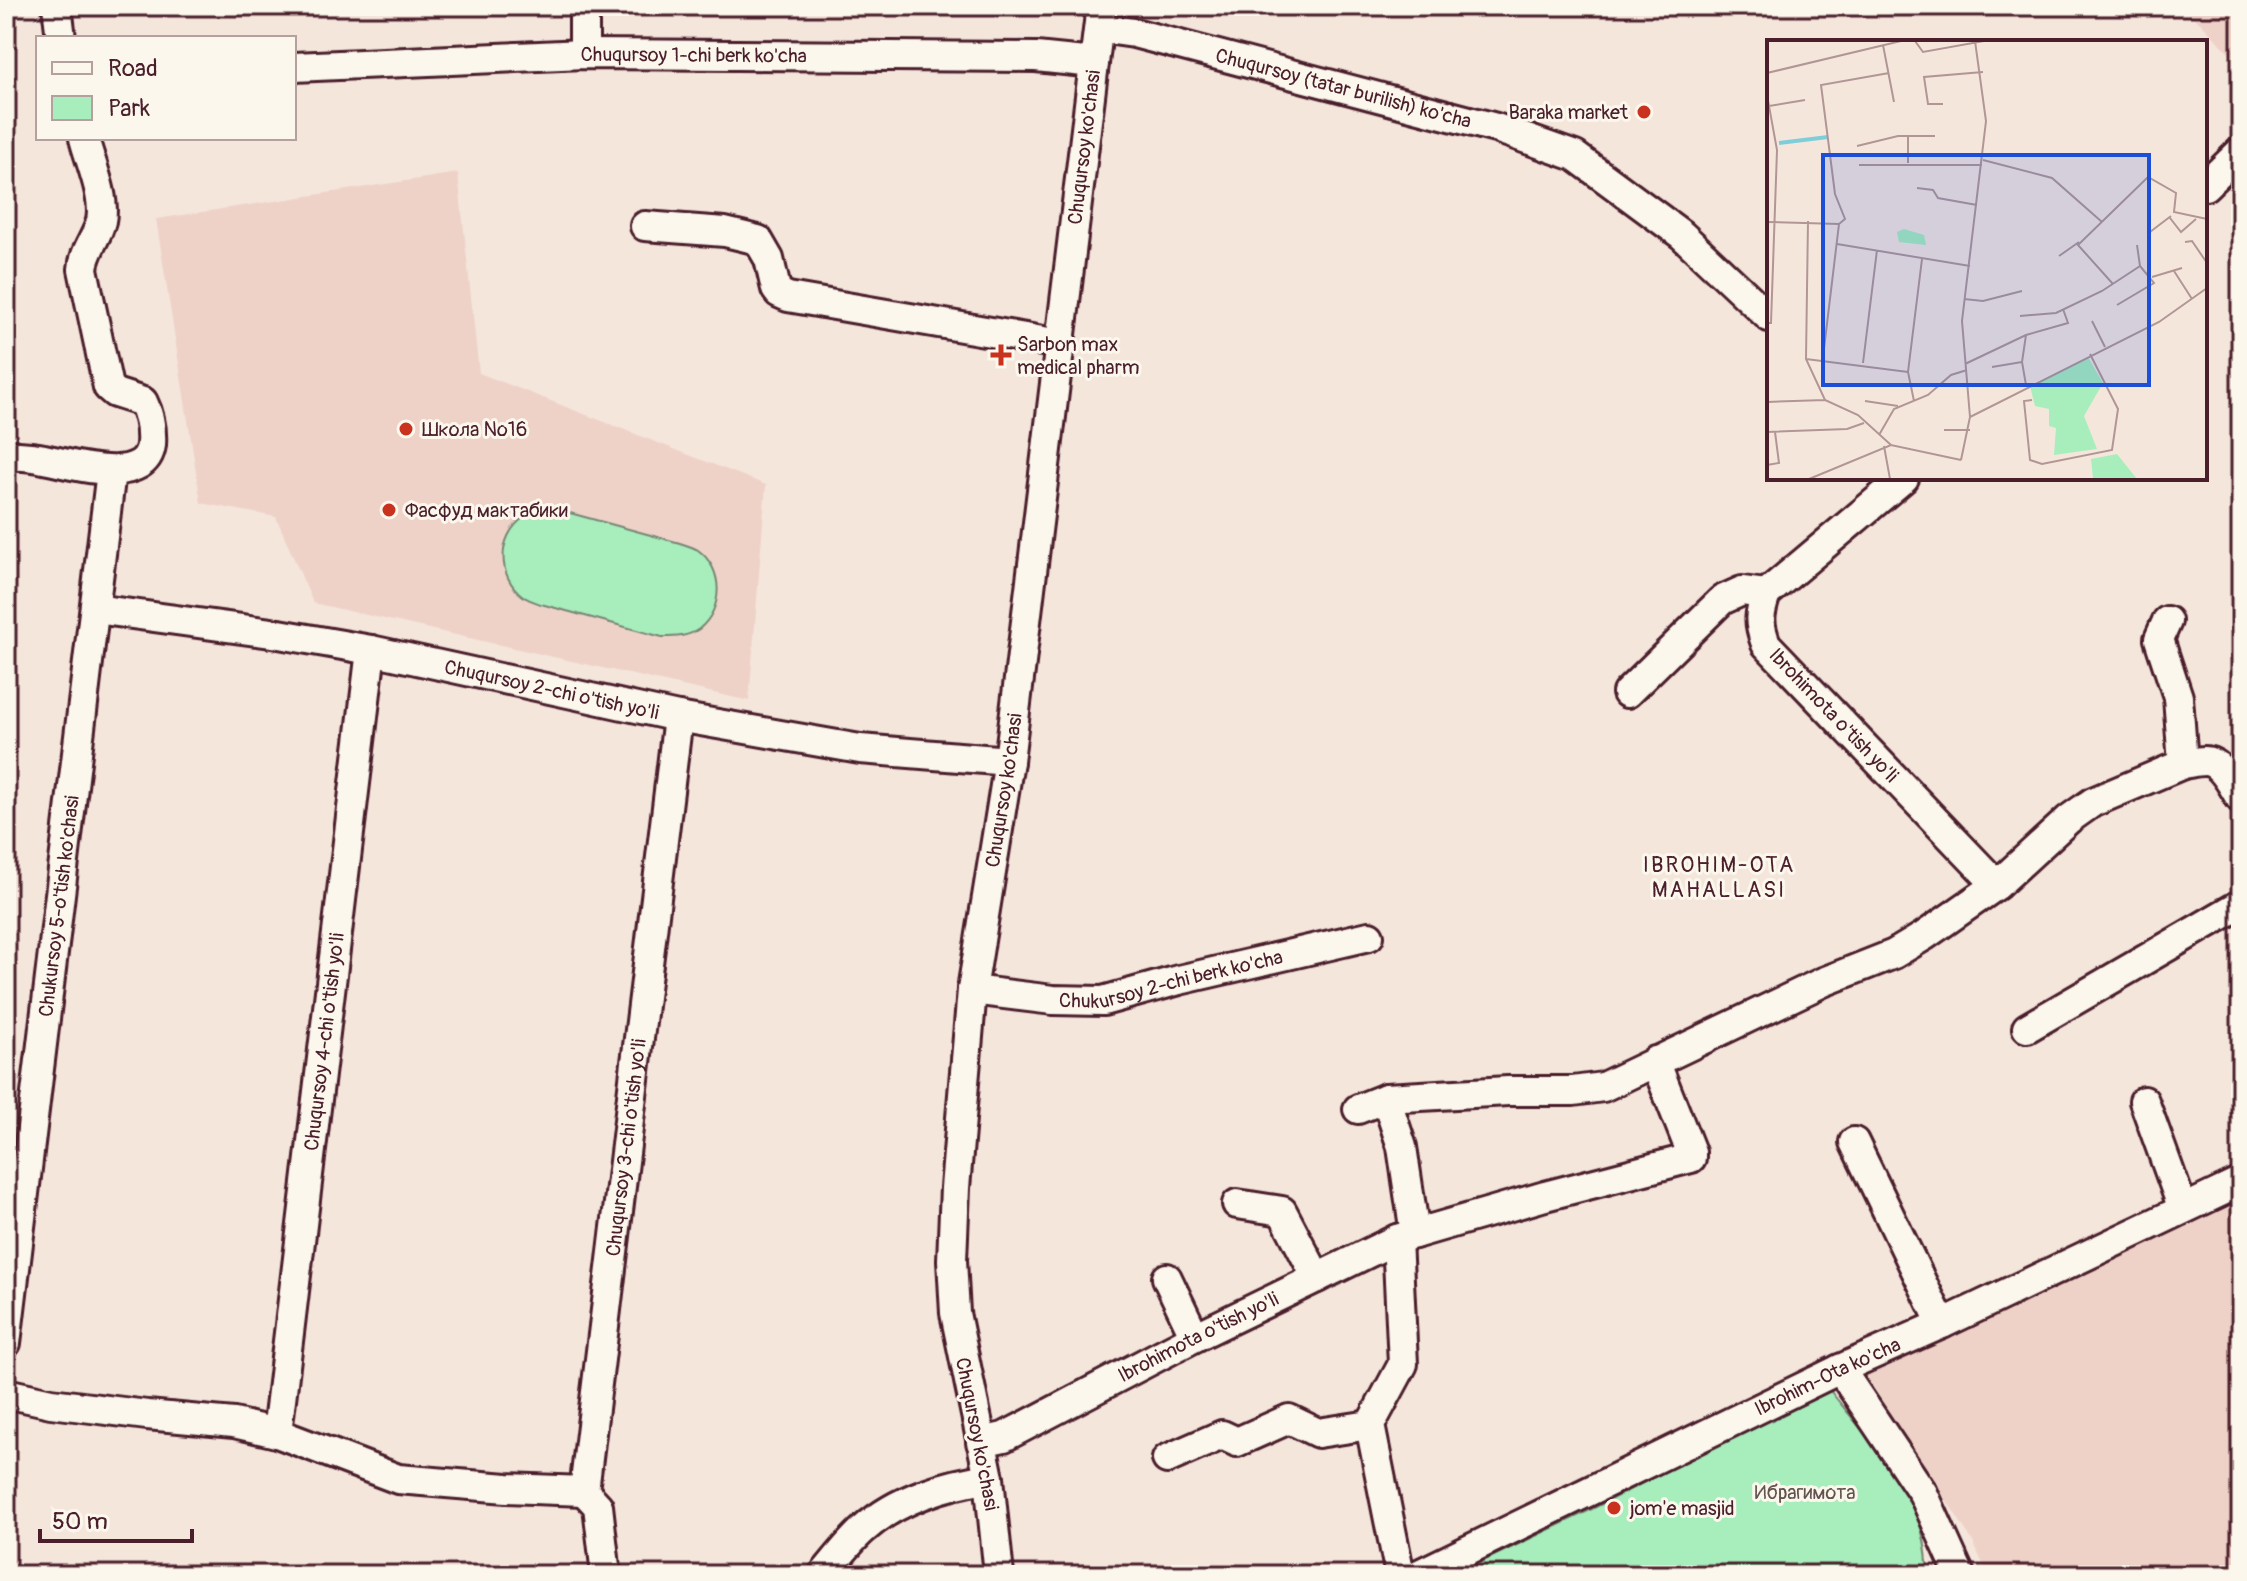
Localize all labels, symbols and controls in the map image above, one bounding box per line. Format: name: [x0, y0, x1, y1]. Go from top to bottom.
legend: [36, 36, 296, 140]
inset map: [1767, 40, 2207, 480]
street label: Chuqursoy 1-chi berk ko'cha: [580, 41, 807, 68]
street label: Chuqursoy (tatar burilish) ko'cha: [1213, 42, 1474, 134]
text: Road: [108, 54, 158, 83]
street label: Chuqursoy ko'chasi: [1062, 69, 1106, 226]
text: Park: [108, 94, 150, 123]
place label: Baraka market: [1509, 100, 1629, 125]
marker: Baraka market: [1635, 103, 1653, 121]
place label: Sarbon max medical pharm: [1017, 332, 1140, 380]
marker: Sarbon max medical pharm: [992, 346, 1010, 364]
place label: Школа №16: [422, 417, 527, 442]
marker: Школа №16: [397, 420, 415, 438]
place label: Фасфуд мактабики: [405, 498, 568, 523]
marker: Фасфуд мактабики: [380, 501, 398, 519]
street label: Ibrohimota o'tish yo'li: [1764, 643, 1904, 787]
street label: Chuqursoy 2-chi o'tish yo'li: [442, 654, 661, 725]
street label: Chuqursoy ko'chasi: [980, 712, 1027, 869]
street label: Chukursoy 5-o'tish ko'chasi: [33, 794, 84, 1018]
district label: IBROHIM-OTA MAHALLASI: [1643, 851, 1795, 904]
street label: Chuqursoy 4-chi o'tish yo'li: [298, 931, 349, 1152]
street label: Chukursoy 2-chi berk ko'cha: [1059, 944, 1285, 1014]
street label: Chuqursoy 3-chi o'tish yo'li: [600, 1037, 651, 1258]
street label: Ibrohimota o'tish yo'li: [1114, 1286, 1282, 1388]
street label: Ibrohim-Ota ko'cha: [1750, 1331, 1904, 1421]
street label: Chuqursoy ko'chasi: [950, 1355, 1004, 1513]
park label: Ибрагимота: [1754, 1480, 1856, 1505]
scale bar: [40, 1493, 192, 1543]
place label: jom'e masjid: [1629, 1496, 1735, 1521]
marker: jom'e masjid: [1605, 1499, 1623, 1517]
text: 50 m: [52, 1507, 108, 1536]

